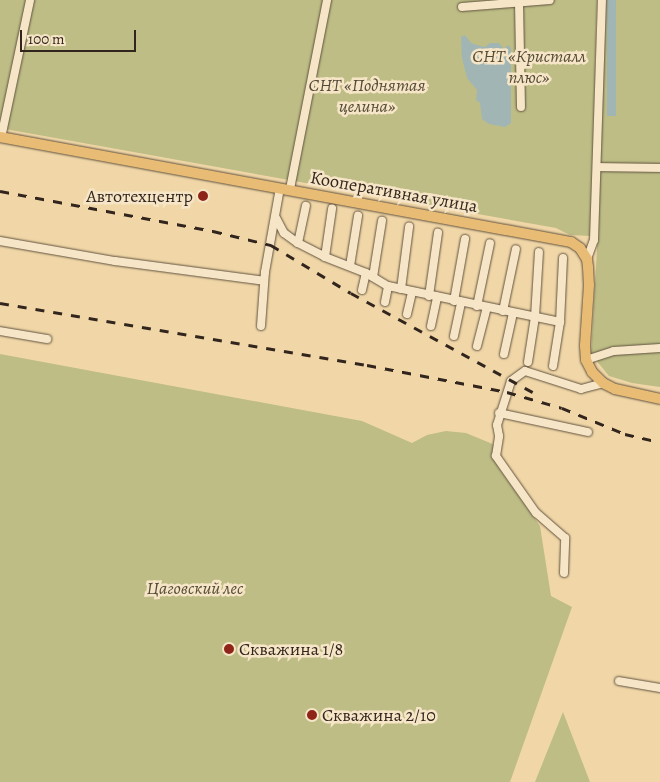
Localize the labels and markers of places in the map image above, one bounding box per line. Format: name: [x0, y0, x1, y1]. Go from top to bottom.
place label: Автотехцентр: [86, 185, 193, 207]
marker: Автотехцентр: [197, 190, 209, 202]
place label: Скважина 1/8: [239, 638, 343, 660]
marker: Скважина 1/8: [223, 643, 235, 655]
place label: Скважина 2/10: [322, 704, 436, 726]
marker: Скважина 2/10: [306, 709, 318, 721]

